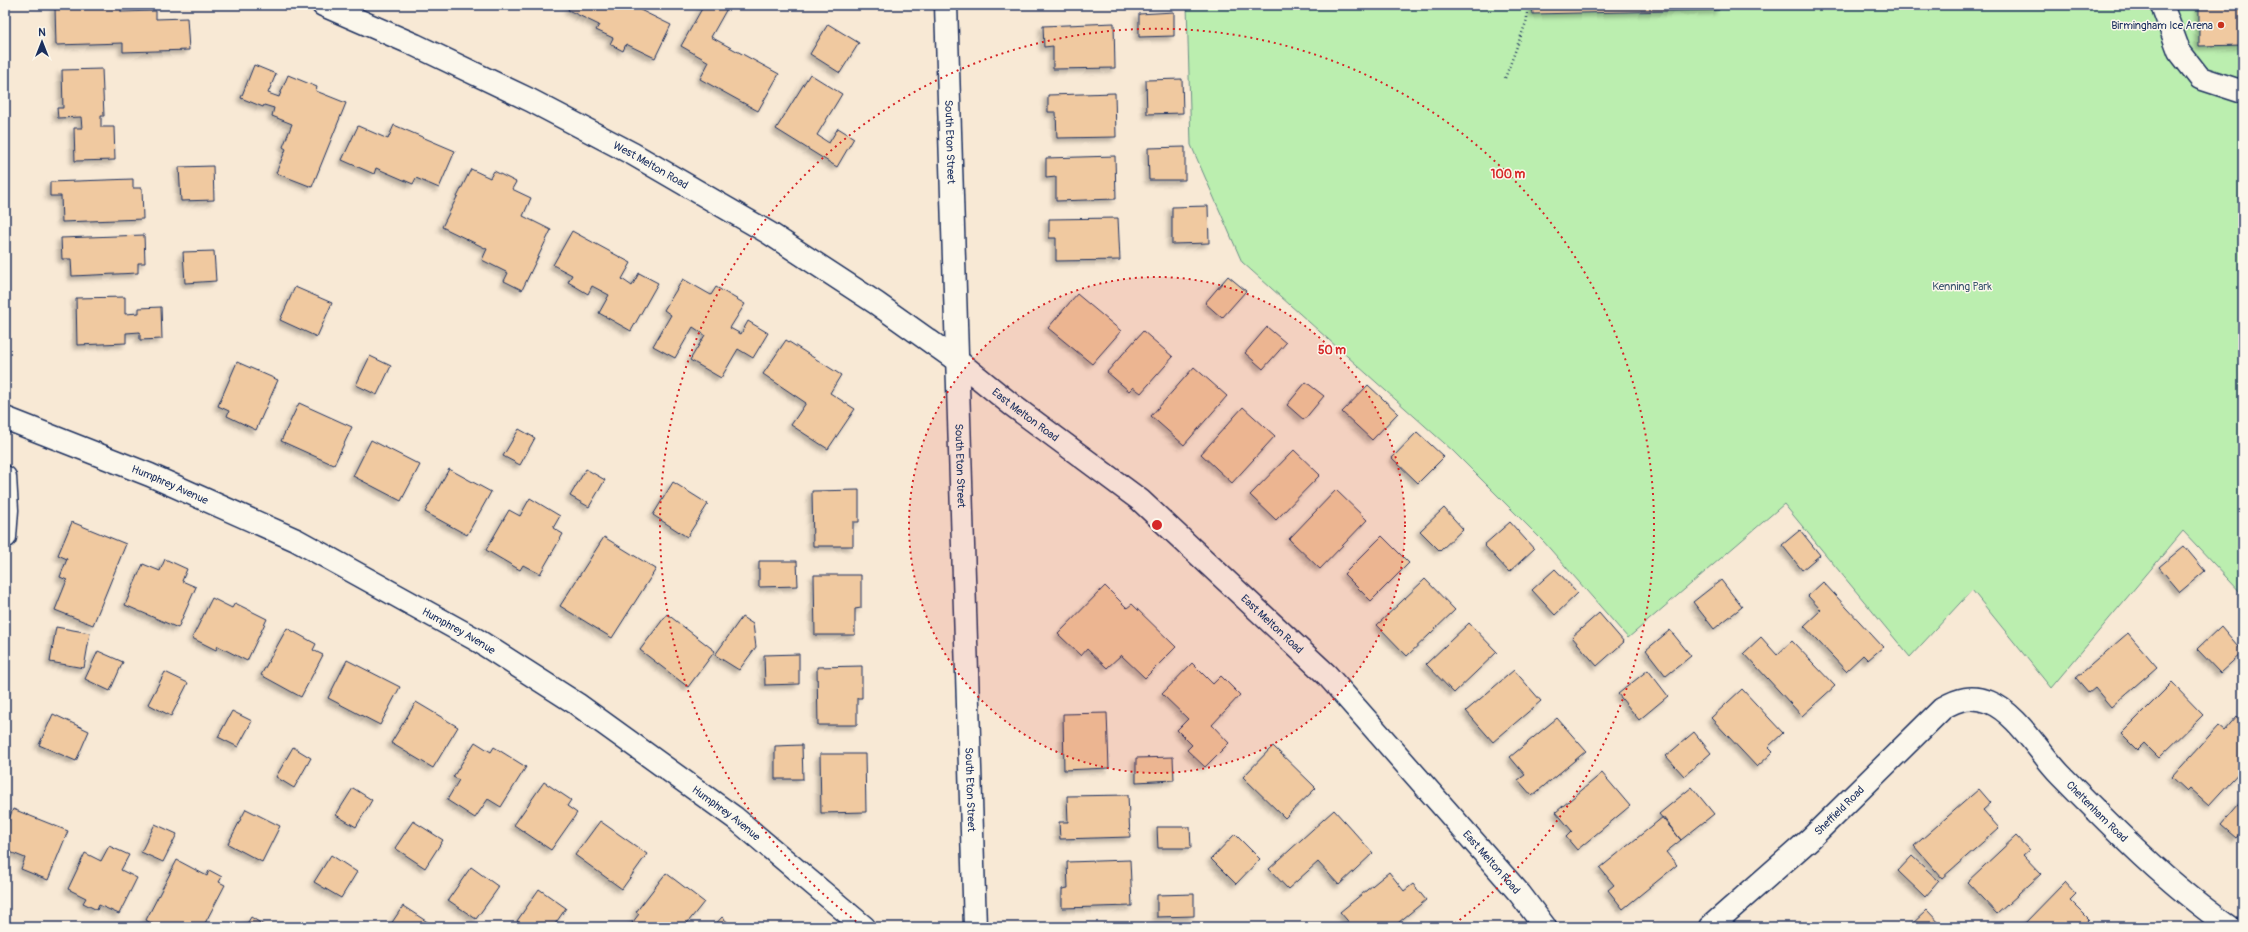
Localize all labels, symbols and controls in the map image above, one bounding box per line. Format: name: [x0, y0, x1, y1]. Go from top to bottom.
place label: Birmingham Ice Arena: [2111, 19, 2213, 32]
marker: Birmingham Ice Arena: [2216, 20, 2226, 30]
north arrow: [22, 22, 62, 62]
text: N: [38, 26, 46, 39]
street label: South Eton Street: [942, 100, 958, 185]
street label: West Melton Road: [611, 139, 691, 192]
text: 100 m: [1491, 167, 1526, 182]
park label: Kenning Park: [1932, 280, 1992, 293]
text: 50 m: [1318, 343, 1346, 358]
street label: East Melton Road: [989, 386, 1061, 444]
street label: South Eton Street: [952, 423, 968, 509]
street label: Humphrey Avenue: [130, 462, 211, 507]
centre of rings: [1150, 518, 1164, 532]
street label: East Melton Road: [1238, 592, 1306, 656]
street label: Humphrey Avenue: [420, 605, 498, 657]
street label: South Eton Street: [962, 747, 978, 833]
street label: Cheltenham Road: [2064, 778, 2130, 845]
street label: Humphrey Avenue: [689, 783, 763, 844]
street label: Sheffield Road: [1812, 783, 1867, 838]
street label: East Melton Road: [1460, 828, 1523, 897]

